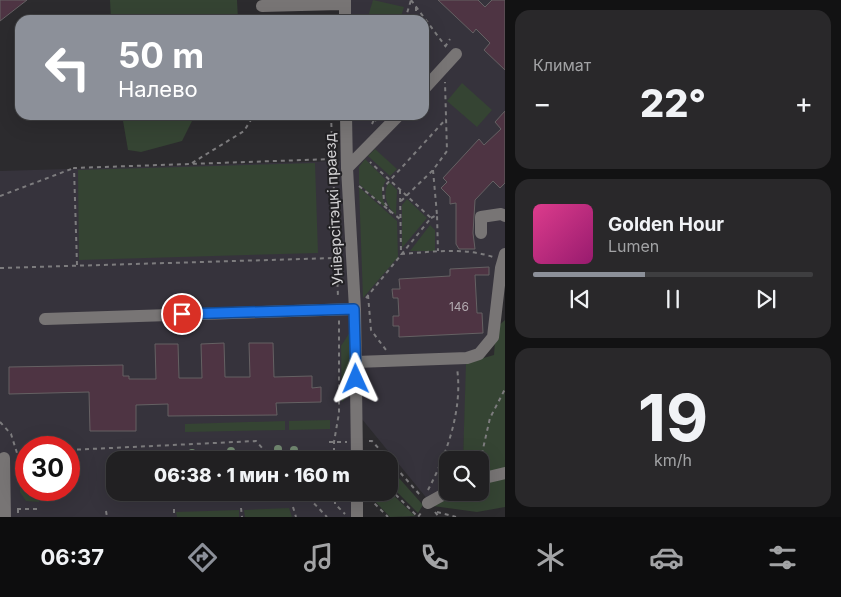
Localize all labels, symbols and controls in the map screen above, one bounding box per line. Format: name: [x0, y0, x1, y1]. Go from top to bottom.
text: 50 m: [118, 34, 204, 76]
icon: left: [35, 35, 100, 100]
text: Климат: [533, 55, 591, 75]
text: Налево: [118, 76, 198, 102]
text: 22°: [640, 80, 706, 126]
text: −: [533, 86, 552, 120]
text: +: [794, 86, 813, 120]
street label: Універсітэцкі праезд: [320, 132, 347, 286]
text: Golden Hour: [608, 213, 724, 236]
text: Lumen: [608, 236, 659, 256]
icon: previous: [566, 285, 594, 313]
icon: pause: [659, 285, 687, 313]
icon: next: [752, 285, 780, 313]
pin: [161, 293, 203, 335]
house number: 146: [449, 299, 469, 314]
icon: arrive: [168, 300, 196, 328]
position arrow: [329, 352, 381, 404]
text: 19: [638, 378, 708, 457]
speed limit sign: 30: [15, 436, 80, 501]
text: km/h: [654, 450, 692, 470]
map controls: [439, 451, 489, 501]
button: search: [439, 451, 489, 501]
text: 06:38 · 1 мин · 160 m: [154, 464, 350, 487]
icon: directions: [185, 540, 220, 575]
icon: music: [301, 540, 336, 575]
icon: phone: [417, 540, 452, 575]
icon: climate: [533, 540, 568, 575]
icon: car: [649, 540, 684, 575]
icon: filters: [765, 540, 800, 575]
text: 06:37: [41, 544, 104, 570]

